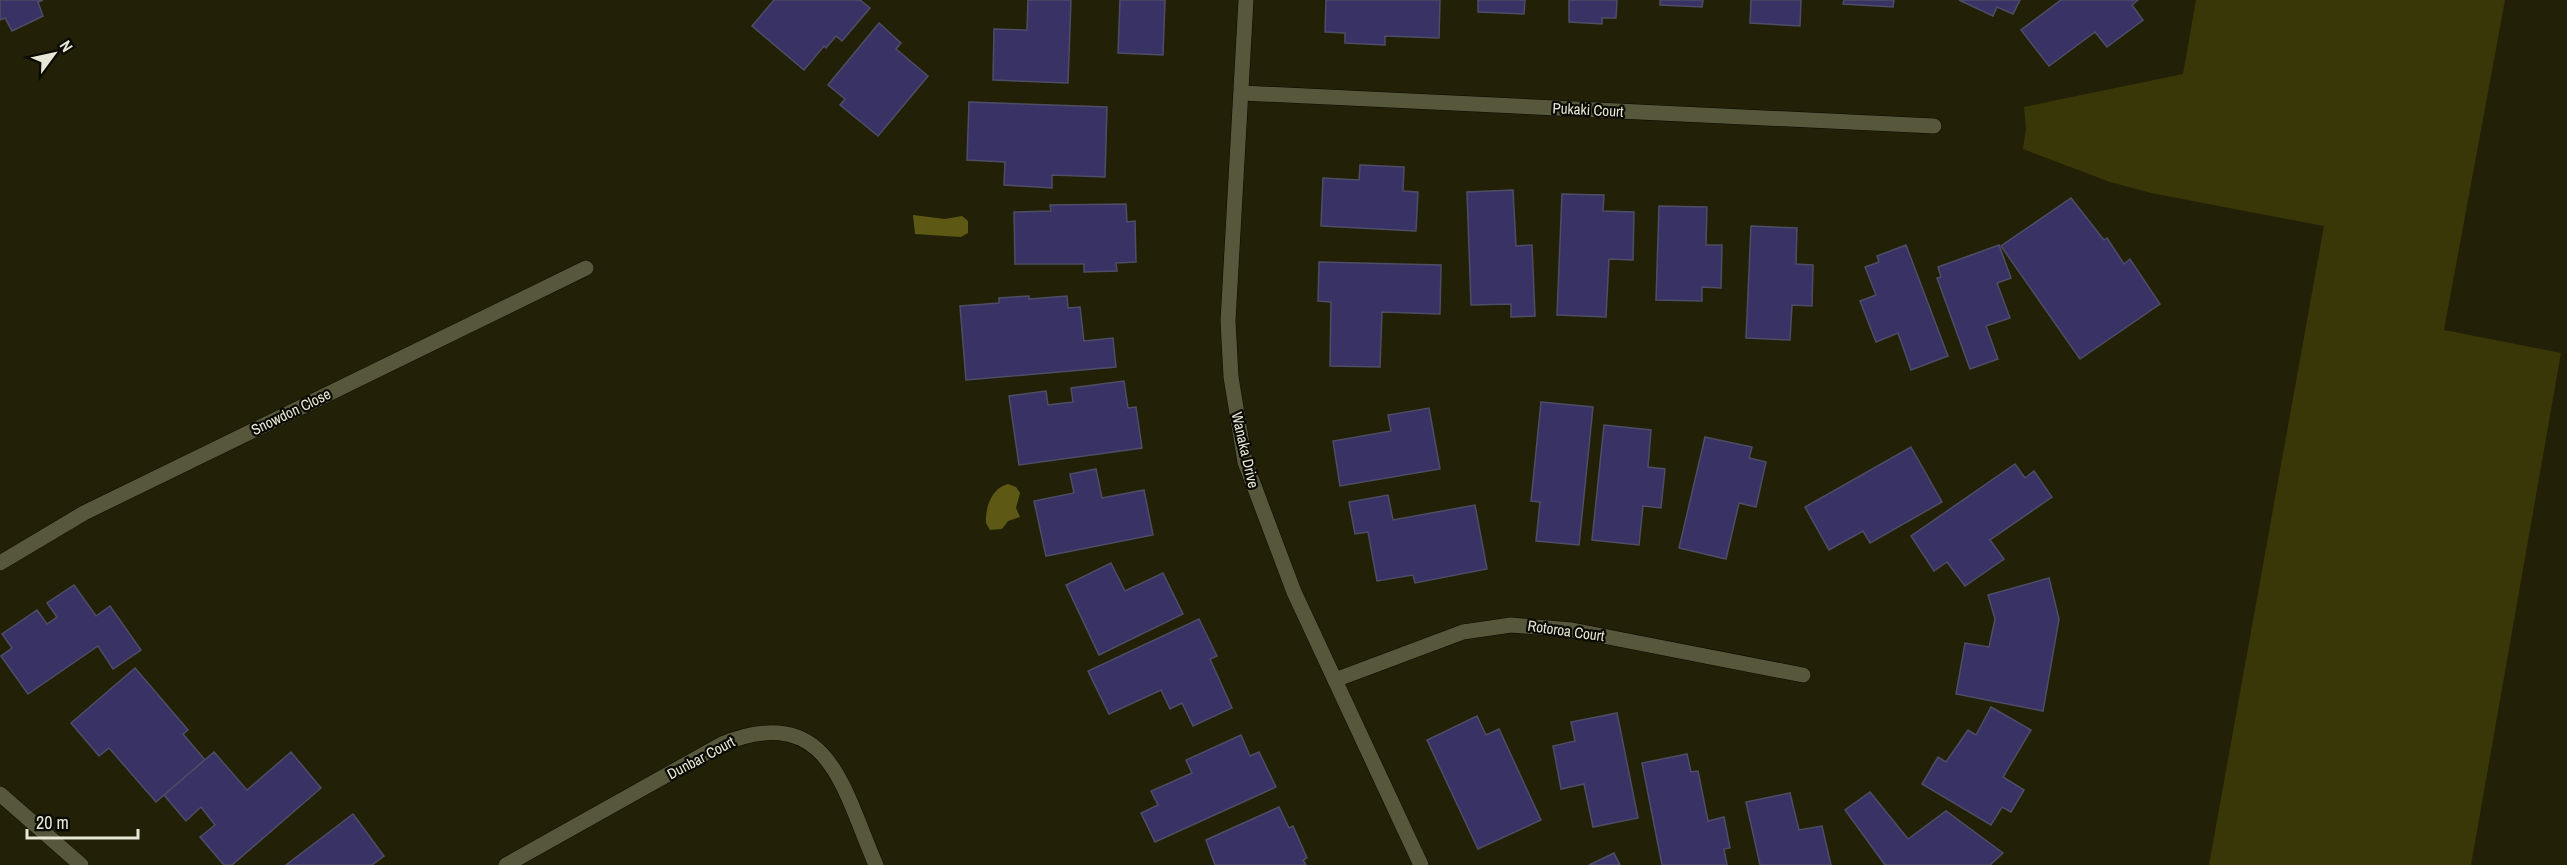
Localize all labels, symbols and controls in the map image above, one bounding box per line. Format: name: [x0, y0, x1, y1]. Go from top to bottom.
north arrow: [24, 24, 84, 84]
text: N: [55, 36, 78, 56]
street label: Pukaki Court: [1552, 97, 1625, 122]
street label: Snowdon Close: [247, 383, 334, 440]
street label: Wanaka Drive: [1227, 410, 1264, 490]
street label: Rotoroa Court: [1526, 615, 1606, 646]
street label: Dunbar Court: [663, 731, 739, 784]
scale bar: [27, 802, 138, 840]
text: 20 m: [36, 810, 69, 835]

